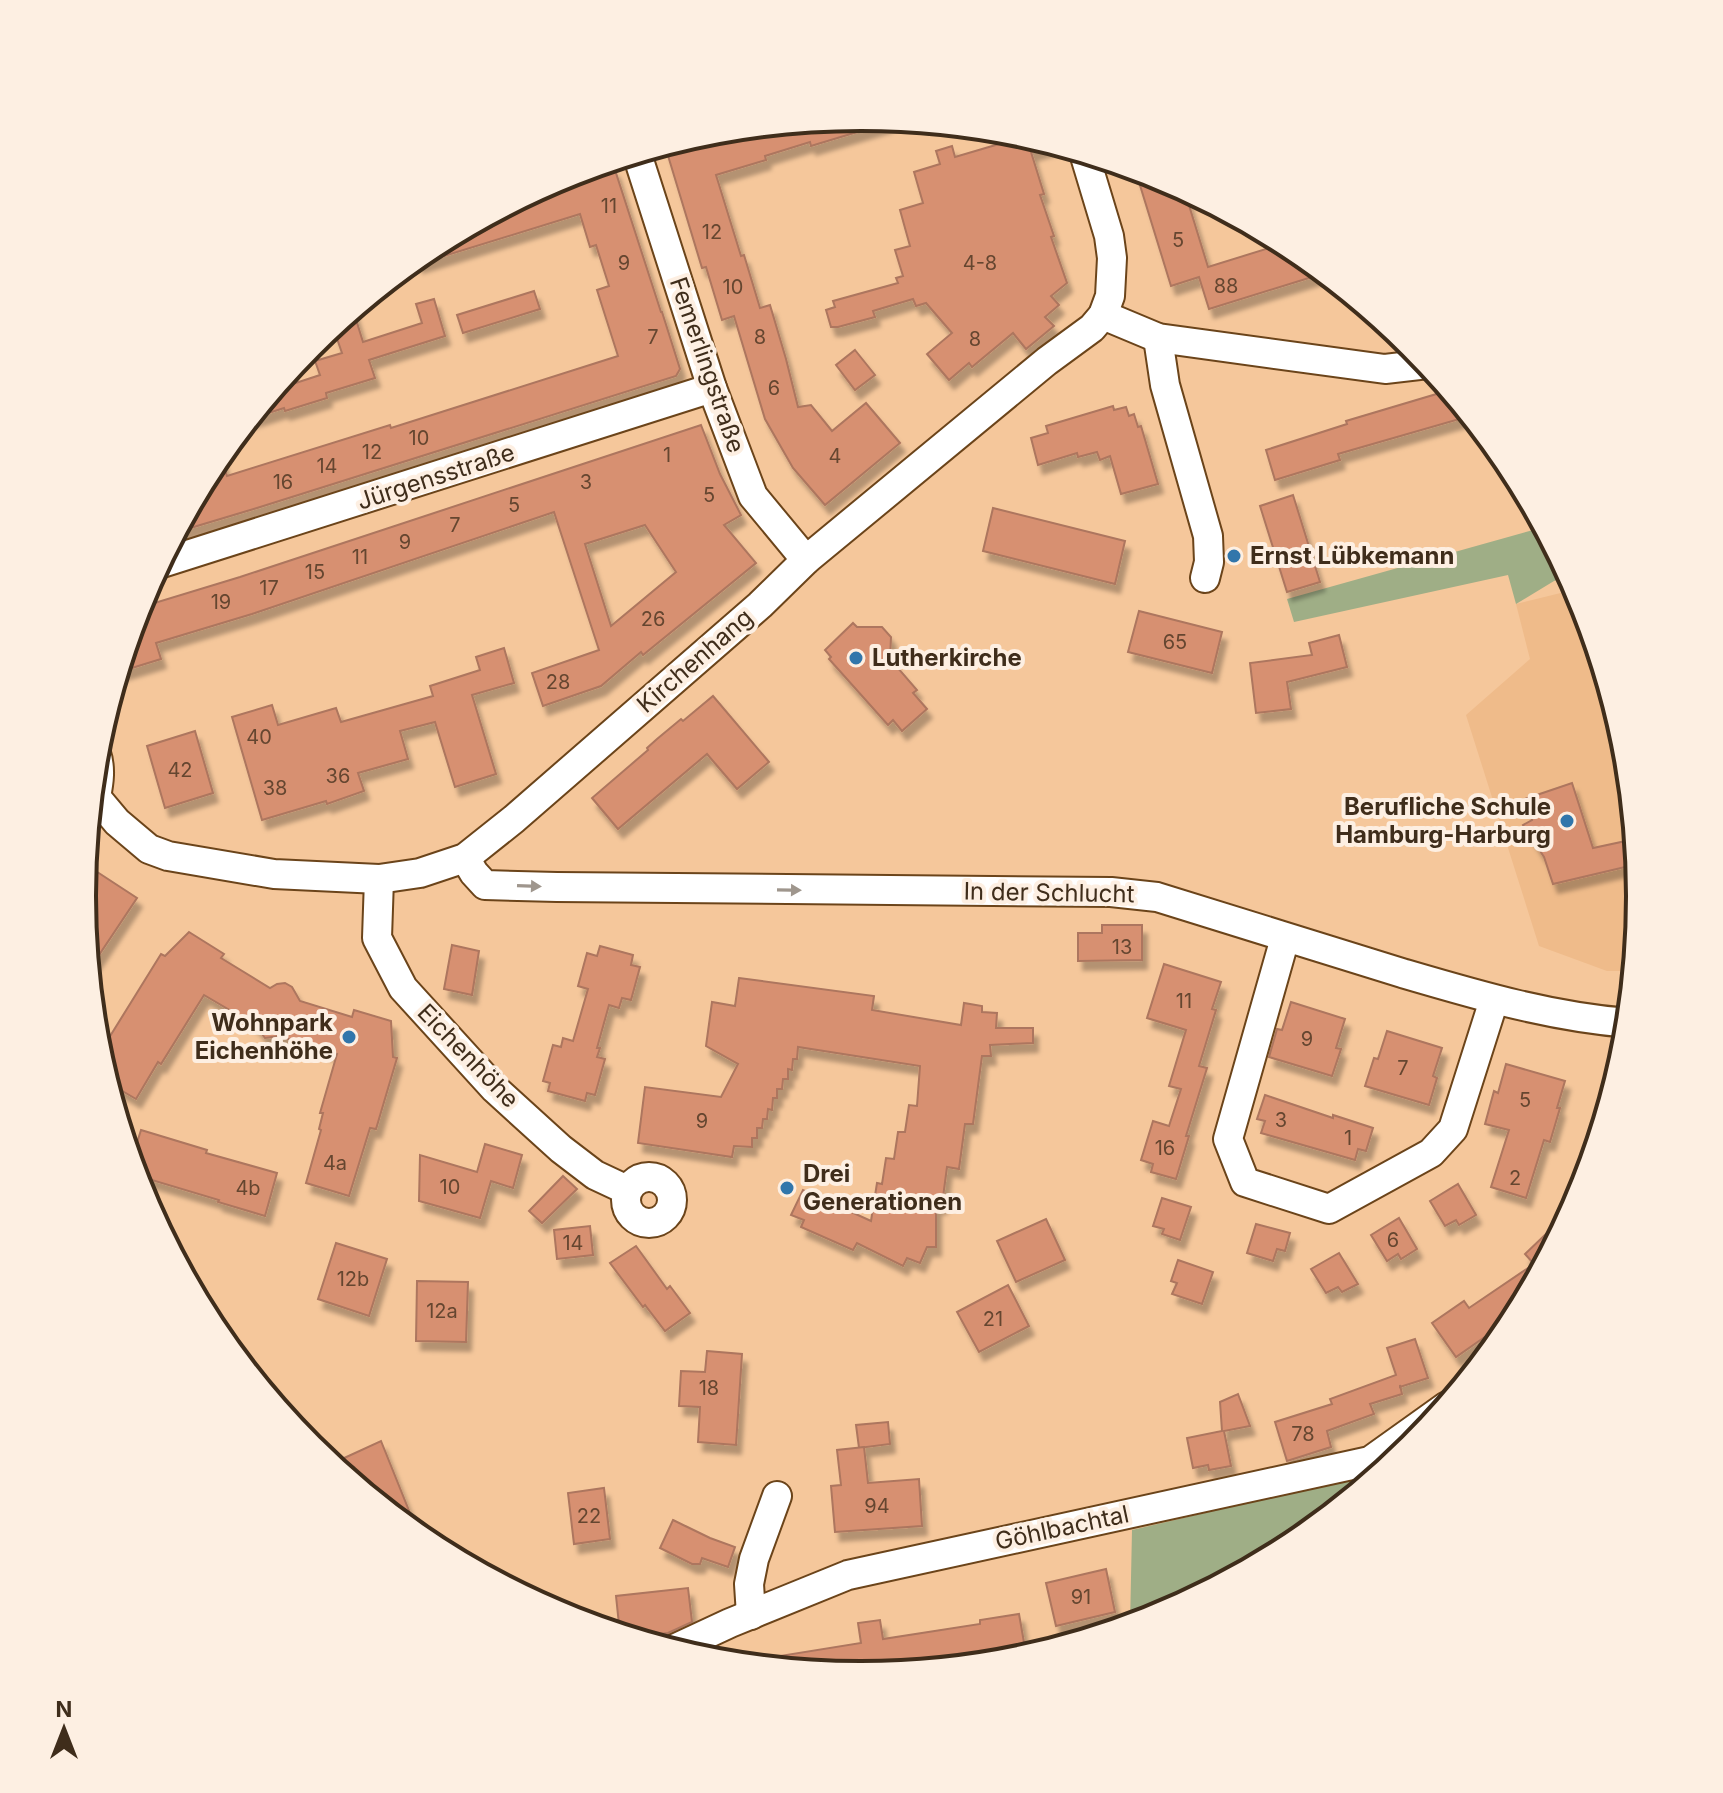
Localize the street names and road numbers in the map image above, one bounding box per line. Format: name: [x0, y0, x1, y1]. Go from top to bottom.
street label: Femerlingstraße: [664, 273, 751, 457]
street label: Jürgensstraße: [353, 437, 518, 516]
street label: Kirchenhang: [631, 603, 758, 719]
street label: In der Schlucht: [963, 877, 1135, 908]
street label: Eichenhöhe: [412, 998, 525, 1114]
street label: Göhlbachtal: [992, 1499, 1131, 1556]

